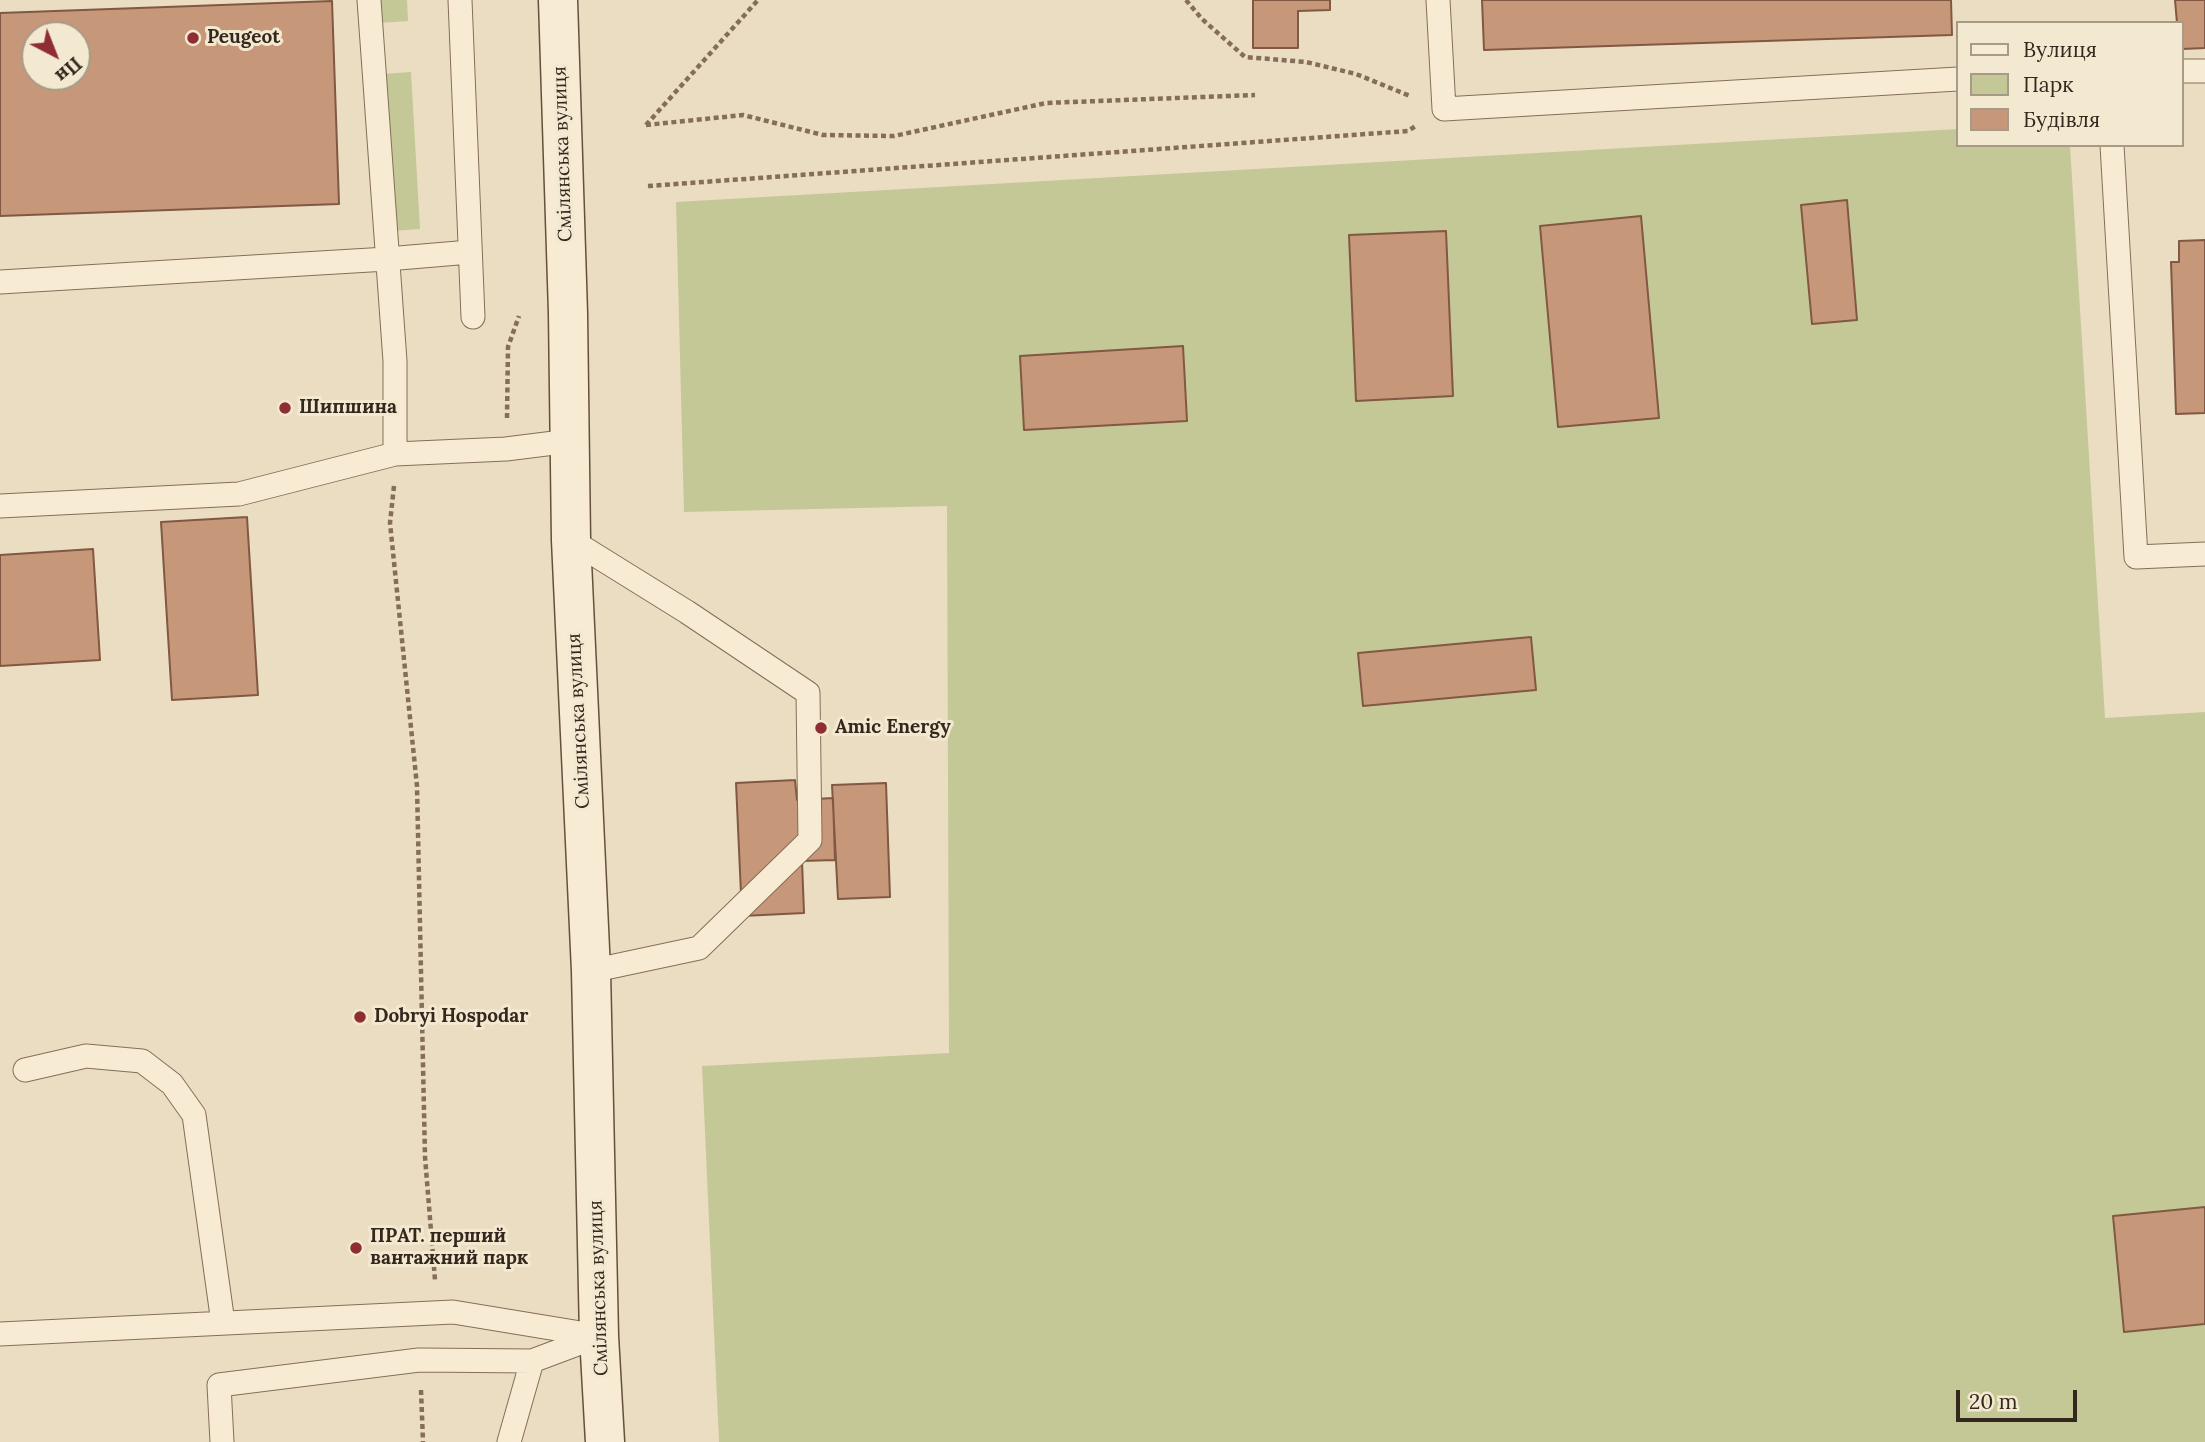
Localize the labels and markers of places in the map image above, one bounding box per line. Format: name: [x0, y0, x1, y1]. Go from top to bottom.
place label: Peugeot: [207, 27, 280, 49]
marker: Peugeot: [185, 30, 201, 46]
place label: Шипшина: [299, 397, 397, 419]
marker: Шипшина: [277, 400, 293, 416]
place label: Amic Energy: [835, 717, 951, 739]
marker: Amic Energy: [813, 720, 829, 736]
place label: Dobryi Hospodar: [374, 1006, 528, 1028]
marker: Dobryi Hospodar: [352, 1009, 368, 1025]
place label: ПРАТ. перший вантажний парк: [370, 1226, 528, 1270]
marker: ПРАТ. перший вантажний парк: [348, 1240, 364, 1256]

